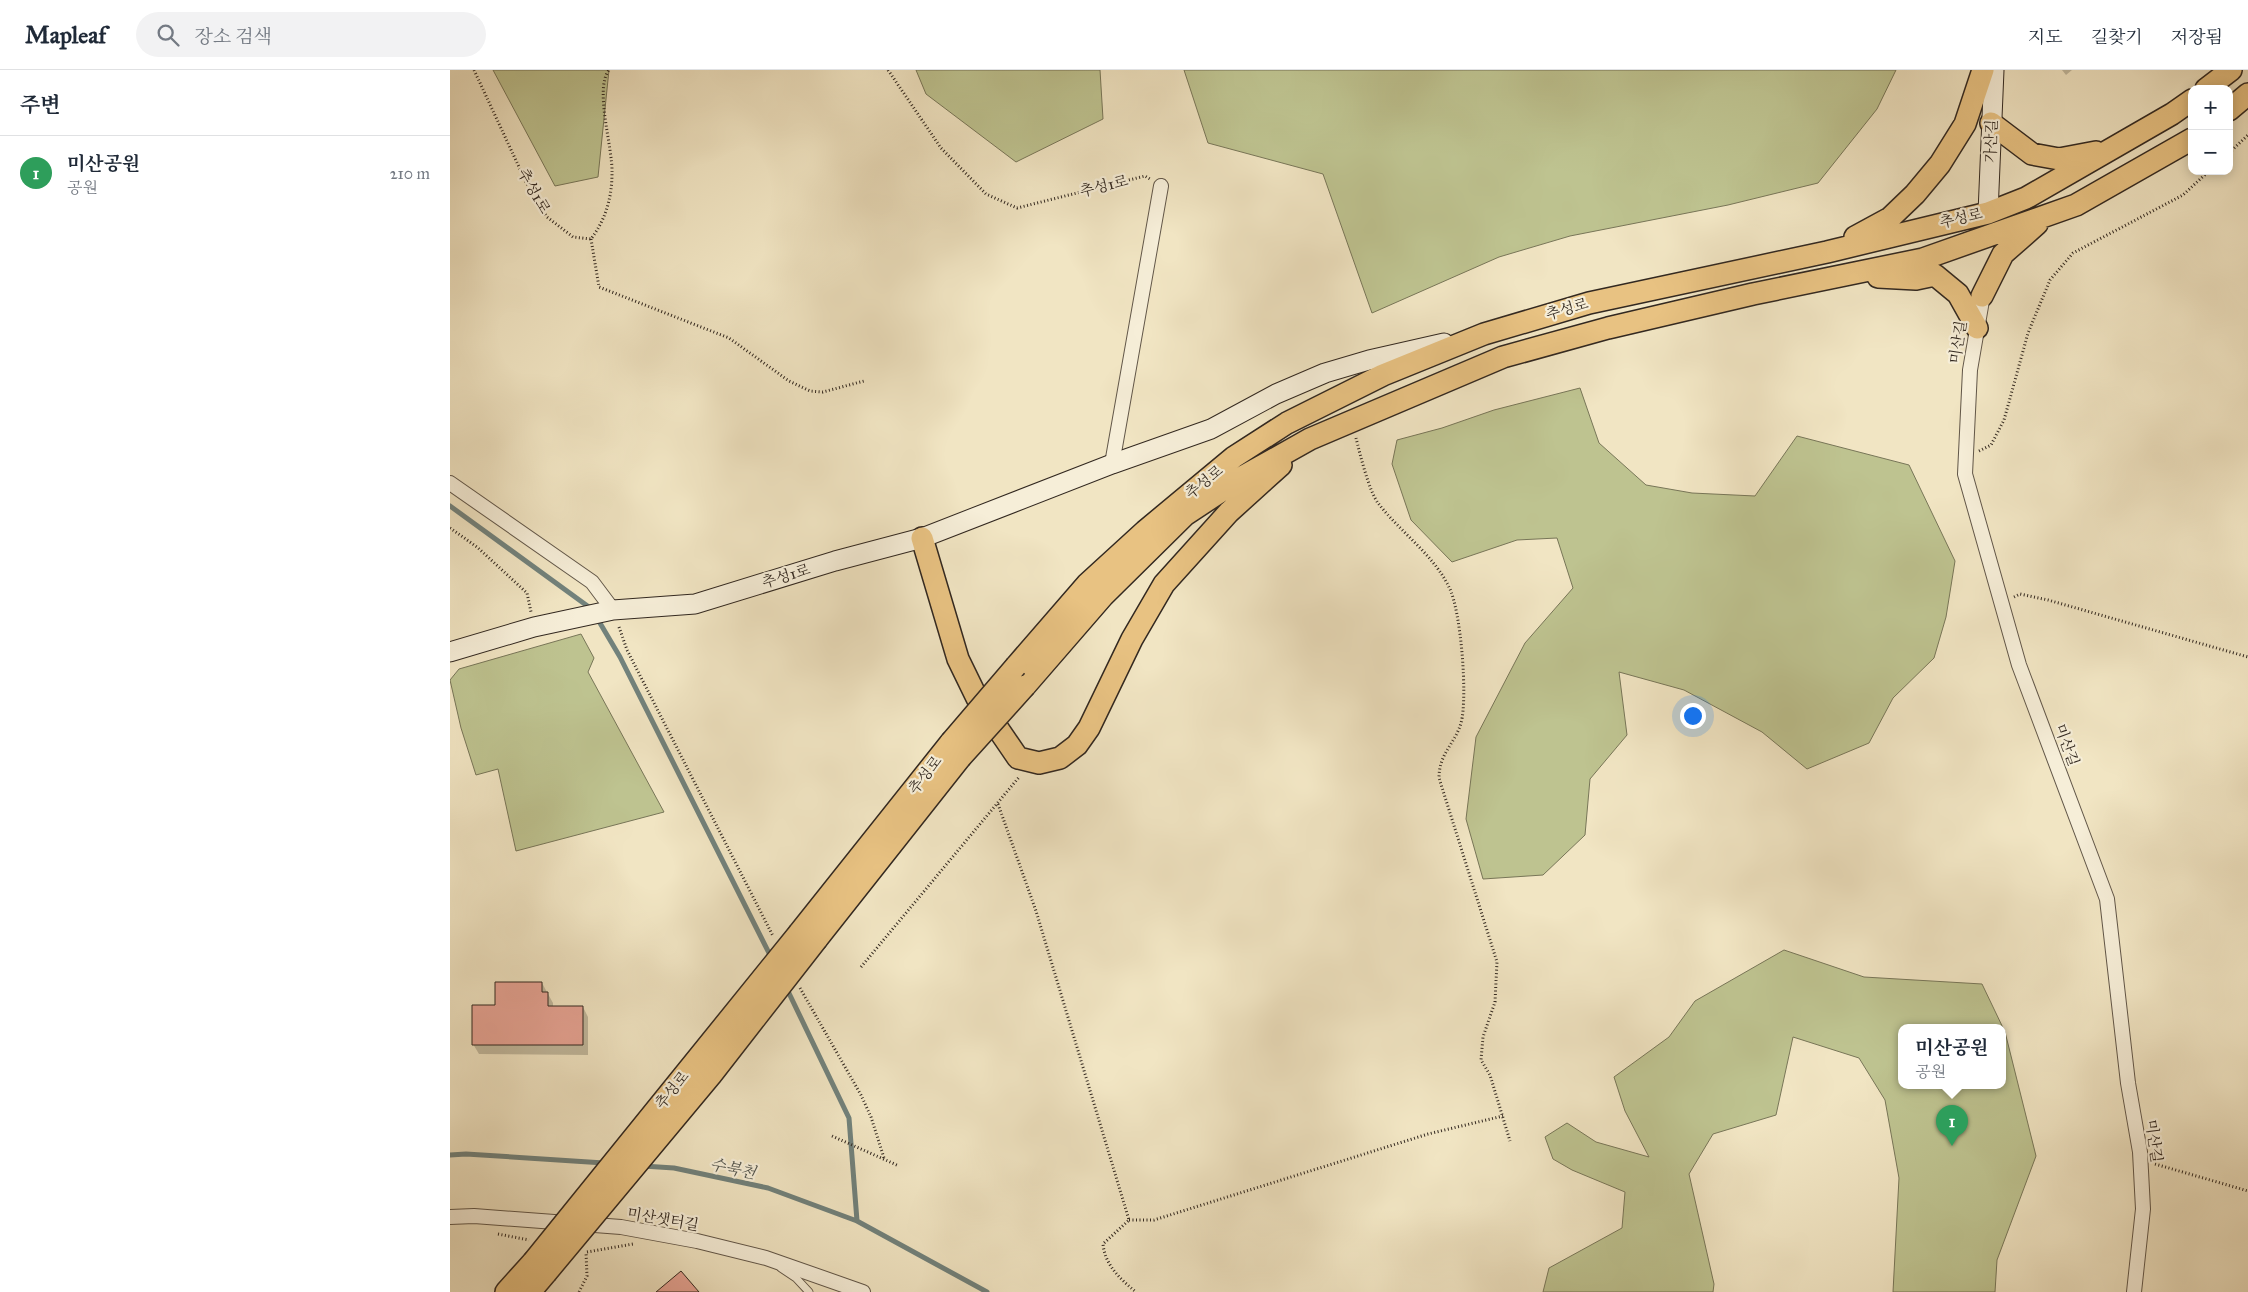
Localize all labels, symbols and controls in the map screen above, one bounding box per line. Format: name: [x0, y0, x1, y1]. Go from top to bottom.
search box: [136, 12, 486, 57]
text: Mapleaf: [25, 20, 106, 50]
icon: search: [154, 21, 182, 49]
text: 장소 검색: [194, 25, 272, 48]
text: 지도: [2028, 26, 2063, 48]
text: 길찾기: [2091, 26, 2143, 48]
text: 저장됨: [2171, 26, 2223, 48]
map controls: [2188, 85, 2233, 175]
button: +: [2188, 85, 2233, 130]
text: 주변: [20, 92, 61, 118]
street label: 가산길: [1981, 119, 2001, 163]
button: −: [2188, 130, 2233, 175]
text: 미산공원: [67, 152, 140, 175]
text: 1: [33, 164, 39, 183]
text: 210 m: [390, 164, 430, 183]
street label: 추성1로: [514, 165, 554, 217]
street label: 추성1로: [1078, 171, 1131, 201]
text: 공원: [67, 178, 98, 197]
street label: 추성로: [1938, 204, 1985, 232]
street label: 추성로: [1544, 294, 1591, 324]
street label: 미산길: [1946, 319, 1970, 365]
street label: 추성로: [1181, 461, 1227, 503]
street label: 추성1로: [760, 560, 813, 592]
your location: [1680, 703, 1706, 729]
street label: 미산길: [2051, 721, 2083, 769]
street label: 추성로: [905, 752, 946, 798]
popup: [1898, 1024, 2006, 1089]
text: 미산공원: [1915, 1036, 1989, 1059]
text: 공원: [1915, 1062, 1946, 1081]
street label: 추성로: [651, 1067, 693, 1113]
pin: 1: [1936, 1105, 1968, 1146]
street label: 미산길: [2142, 1118, 2166, 1164]
water label: 수북천: [708, 1154, 759, 1183]
street label: 미산샛터길: [626, 1204, 700, 1234]

